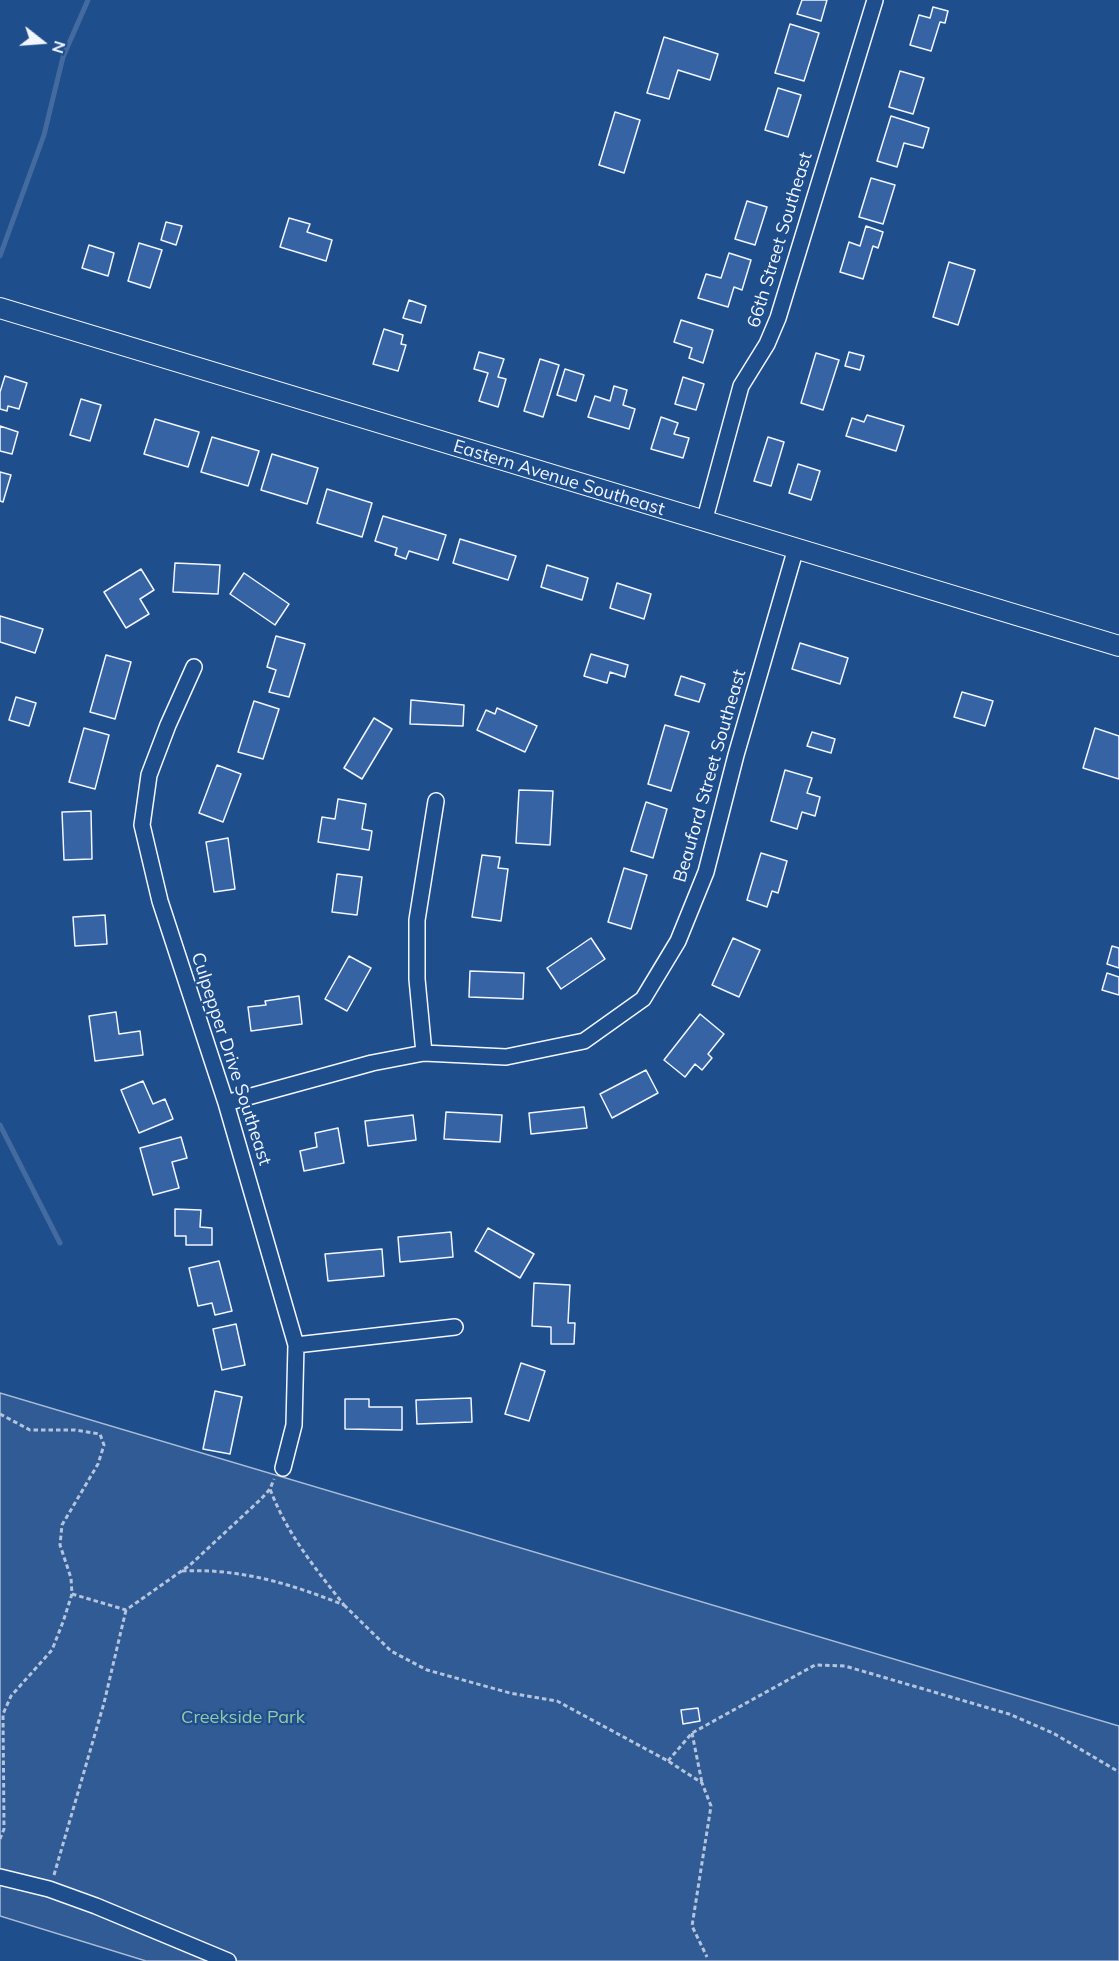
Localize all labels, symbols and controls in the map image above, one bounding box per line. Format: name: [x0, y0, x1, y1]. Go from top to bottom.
north arrow: [12, 12, 72, 72]
text: N: [48, 39, 71, 56]
street label: 66th Street Southeast: [743, 150, 817, 330]
street label: Eastern Avenue Southeast: [451, 436, 667, 520]
street label: Beauford Street Southeast: [669, 667, 751, 885]
street label: Culpepper Drive Southeast: [186, 950, 276, 1168]
park label: Creekside Park: [181, 1707, 305, 1729]

